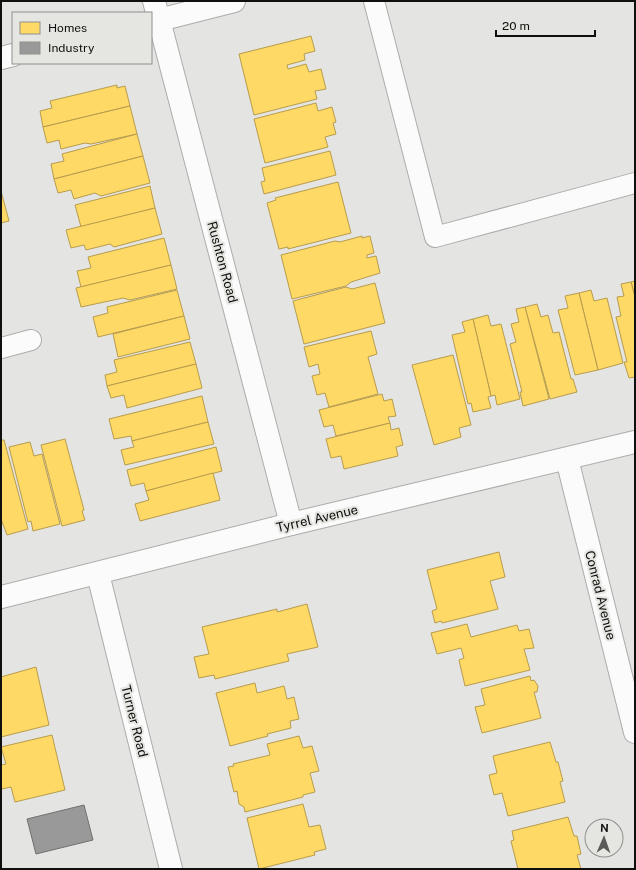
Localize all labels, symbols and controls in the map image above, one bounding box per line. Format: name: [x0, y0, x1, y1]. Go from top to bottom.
legend: [12, 12, 152, 64]
scale bar: [496, 12, 595, 38]
text: 20 m: [502, 19, 530, 33]
text: Homes: [48, 21, 87, 35]
text: Industry: [48, 41, 95, 55]
street label: Rushton Road: [204, 220, 241, 305]
street label: Tyrrel Avenue: [275, 502, 359, 535]
street label: Conrad Avenue: [582, 549, 619, 641]
street label: Turner Road: [118, 684, 151, 759]
north arrow: [584, 818, 624, 858]
text: N: [600, 822, 609, 834]

